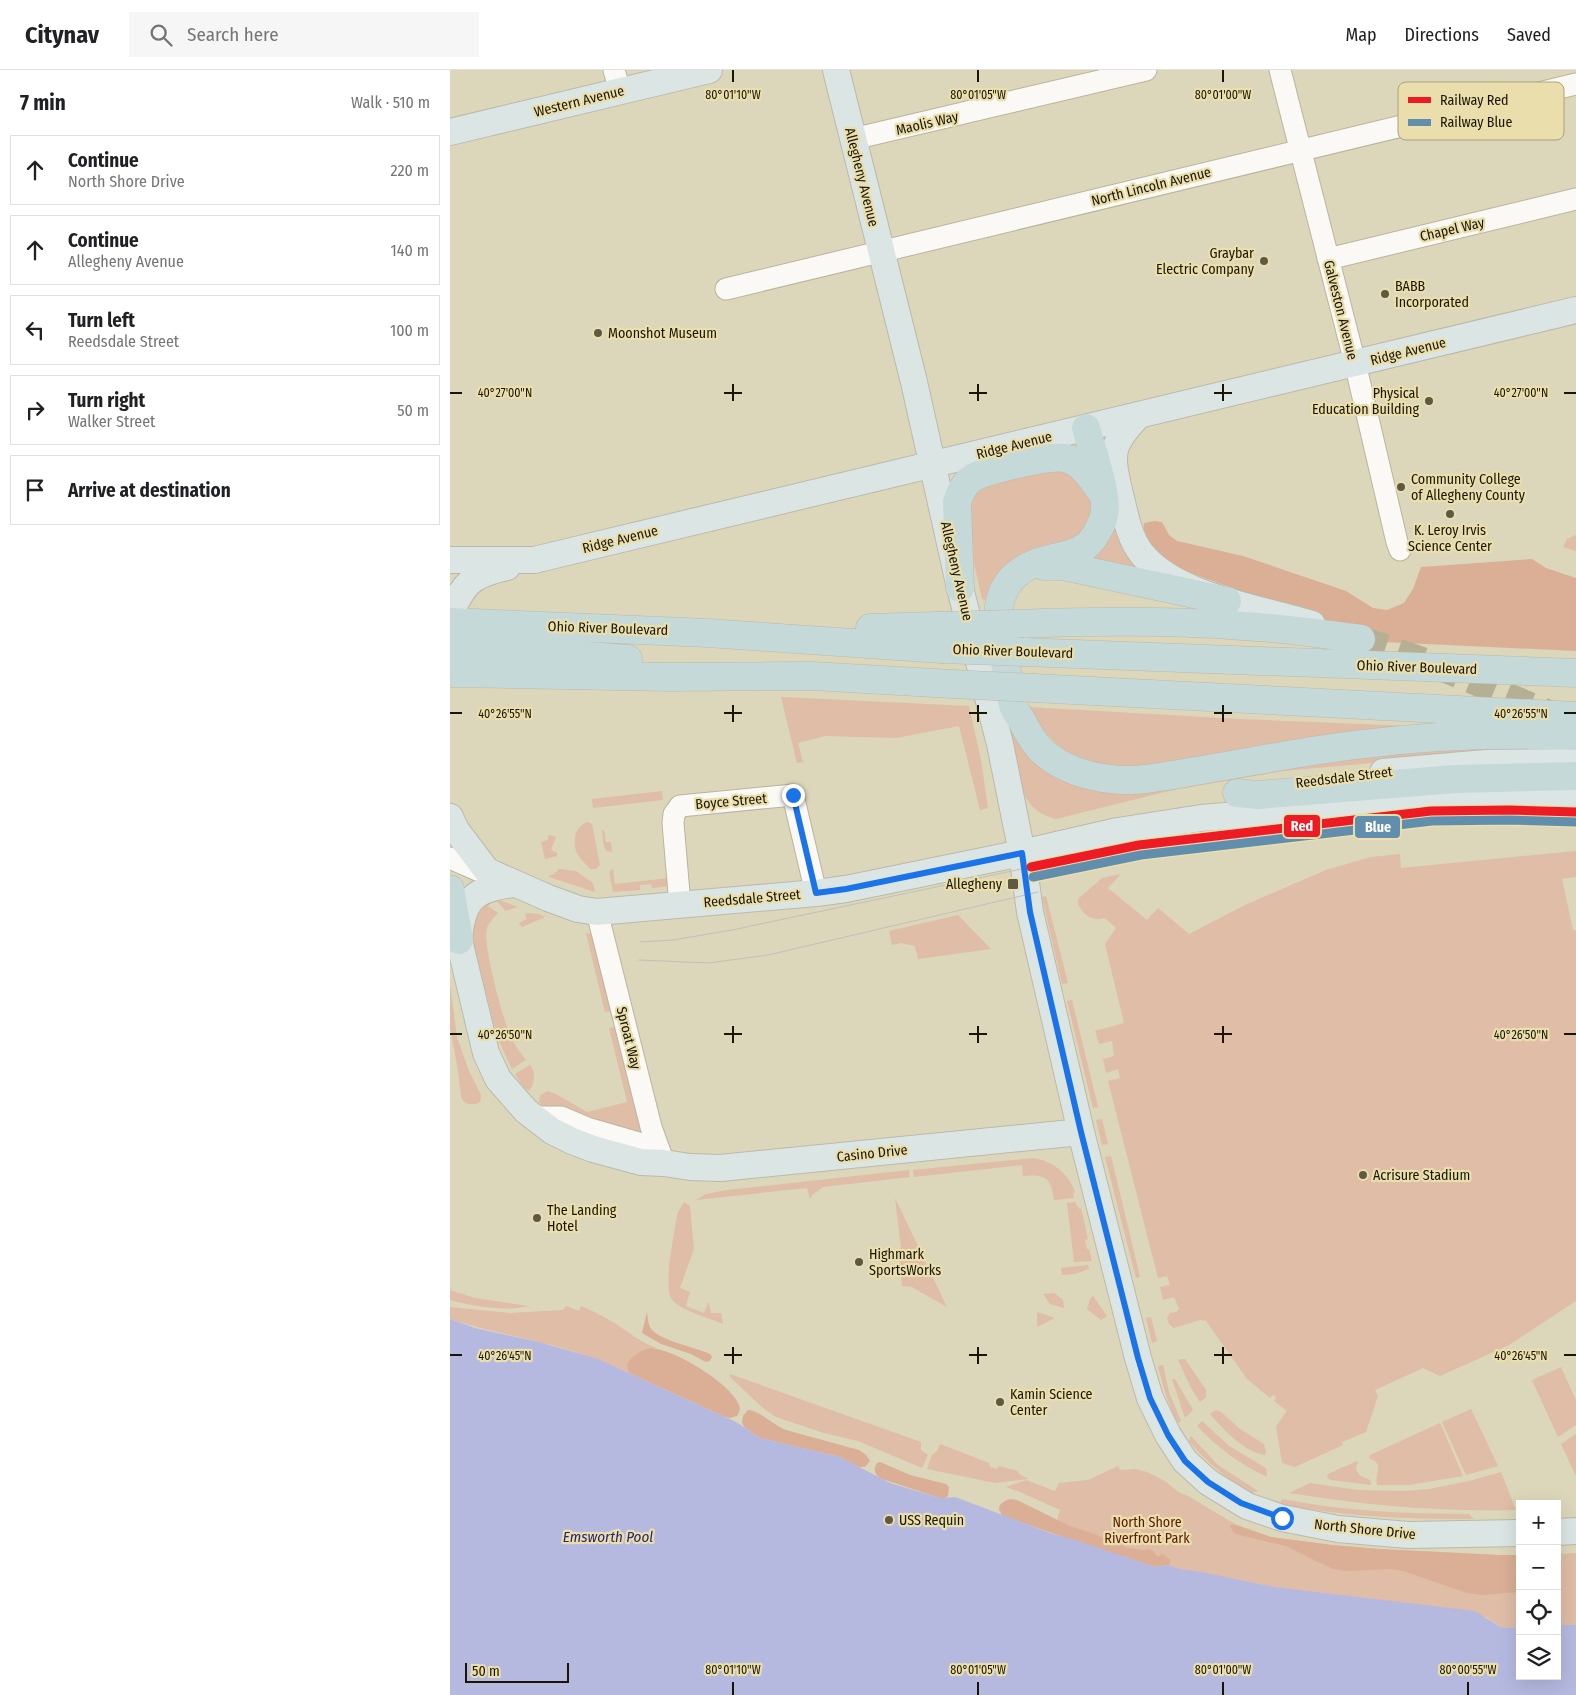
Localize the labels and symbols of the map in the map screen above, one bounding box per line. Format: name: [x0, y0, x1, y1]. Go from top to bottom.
street label: Western Avenue: [532, 82, 626, 121]
legend: [1398, 82, 1564, 140]
text: 80°01'10"W: [705, 88, 761, 102]
text: 80°01'05"W: [950, 88, 1006, 102]
text: 80°01'00"W: [1195, 88, 1251, 102]
text: Railway Red: [1440, 92, 1509, 109]
street label: Maolis Way: [894, 108, 961, 139]
text: Railway Blue: [1440, 114, 1512, 131]
street label: Allegheny Avenue: [841, 126, 882, 228]
street label: North Lincoln Avenue: [1090, 163, 1213, 210]
street label: Chapel Way: [1418, 214, 1487, 245]
place label: Graybar Electric Company: [1156, 245, 1255, 278]
marker: Graybar Electric Company: [1258, 255, 1270, 267]
street label: Galveston Avenue: [1320, 259, 1361, 362]
place label: BABB Incorporated: [1395, 278, 1469, 311]
marker: BABB Incorporated: [1379, 288, 1391, 300]
place label: Moonshot Museum: [608, 325, 717, 342]
marker: Moonshot Museum: [592, 327, 604, 339]
street label: Ridge Avenue: [1369, 334, 1448, 369]
place label: Physical Education Building: [1312, 385, 1419, 418]
text: 40°27'00"N: [478, 386, 532, 400]
text: 40°27'00"N: [1494, 386, 1548, 400]
marker: Physical Education Building: [1423, 395, 1435, 407]
street label: Ridge Avenue: [975, 428, 1054, 463]
place label: Community College of Allegheny County: [1411, 471, 1526, 504]
marker: Community College of Allegheny County: [1395, 481, 1407, 493]
marker: K. Leroy Irvis Science Center: [1444, 508, 1456, 520]
street label: Allegheny Avenue: [937, 520, 976, 622]
street label: Ridge Avenue: [581, 522, 660, 557]
place label: K. Leroy Irvis Science Center: [1408, 522, 1492, 555]
street label: Ohio River Boulevard: [547, 618, 668, 639]
street label: Ohio River Boulevard: [952, 641, 1073, 662]
street label: Ohio River Boulevard: [1356, 657, 1477, 678]
text: 40°26'55"N: [478, 707, 532, 721]
text: 40°26'55"N: [1494, 707, 1548, 721]
street label: Reedsdale Street: [1295, 763, 1394, 792]
route end: [782, 784, 805, 807]
street label: Boyce Street: [695, 790, 768, 813]
line badge: Red: [1283, 814, 1321, 838]
line badge: Blue: [1354, 815, 1401, 839]
text: Red: [1291, 818, 1313, 835]
text: Blue: [1365, 819, 1391, 836]
place label: Allegheny: [946, 876, 1003, 893]
marker: Allegheny: [1006, 877, 1020, 891]
street label: Reedsdale Street: [703, 886, 802, 911]
street label: Sproat Way: [613, 1005, 645, 1072]
text: 40°26'50"N: [478, 1028, 532, 1042]
text: 40°26'50"N: [1494, 1028, 1548, 1042]
street label: Casino Drive: [836, 1141, 908, 1166]
place label: Acrisure Stadium: [1373, 1167, 1470, 1184]
marker: Acrisure Stadium: [1357, 1169, 1369, 1181]
place label: The Landing Hotel: [547, 1202, 617, 1235]
marker: The Landing Hotel: [531, 1212, 543, 1224]
place label: Highmark SportsWorks: [869, 1246, 941, 1279]
marker: Highmark SportsWorks: [853, 1256, 865, 1268]
text: 40°26'45"N: [478, 1349, 532, 1363]
text: 40°26'45"N: [1494, 1349, 1548, 1363]
place label: Kamin Science Center: [1010, 1386, 1093, 1419]
marker: Kamin Science Center: [994, 1396, 1006, 1408]
route start: [1271, 1507, 1294, 1530]
place label: USS Requin: [899, 1512, 964, 1529]
marker: USS Requin: [883, 1514, 895, 1526]
park label: North Shore Riverfront Park: [1104, 1514, 1190, 1547]
street label: North Shore Drive: [1313, 1516, 1417, 1543]
water label: Emsworth Pool: [563, 1528, 653, 1546]
scale bar: [465, 1660, 569, 1683]
text: 80°01'10"W: [705, 1663, 761, 1677]
text: 80°01'05"W: [950, 1663, 1006, 1677]
text: 80°01'00"W: [1195, 1663, 1251, 1677]
text: 80°00'55"W: [1440, 1663, 1496, 1677]

